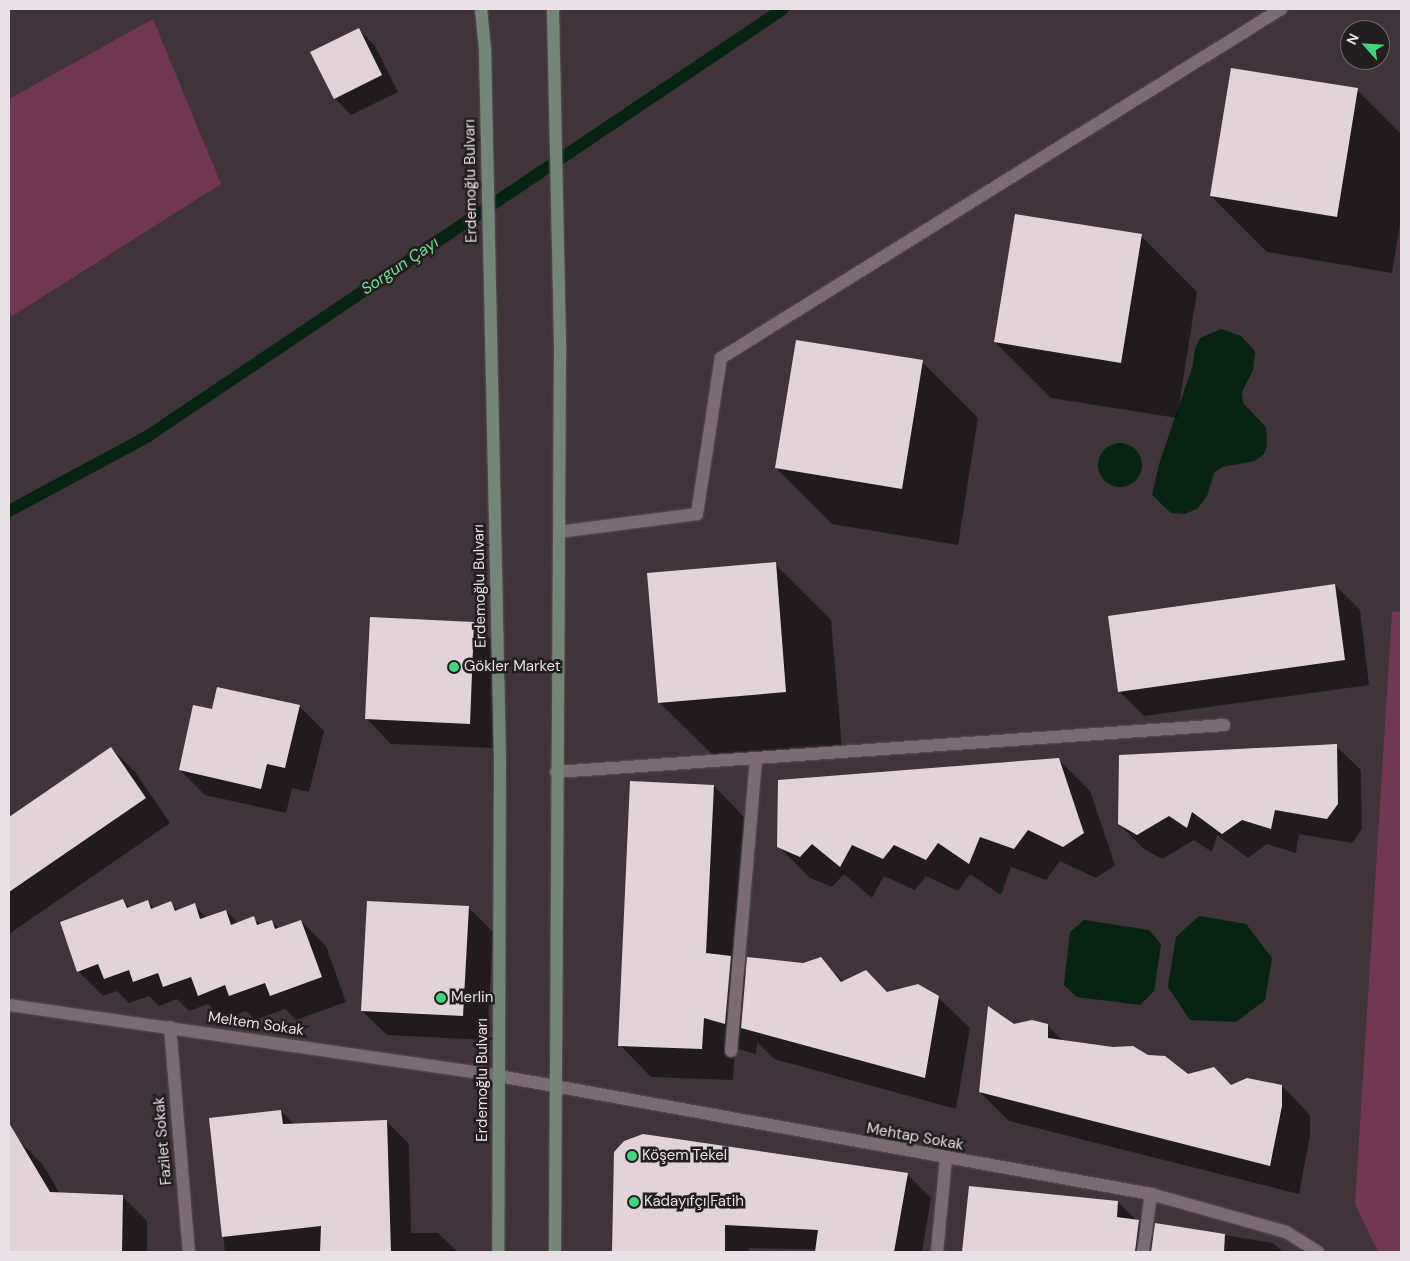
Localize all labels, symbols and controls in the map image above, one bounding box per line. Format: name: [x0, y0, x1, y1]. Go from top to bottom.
north arrow: [1340, 20, 1390, 70]
text: N: [1342, 30, 1363, 47]
street label: Erdemoğlu Bulvarı: [461, 119, 481, 243]
water label: Sorgun Çayı: [358, 233, 442, 299]
street label: Erdemoğlu Bulvarı: [470, 524, 490, 648]
place label: Gökler Market: [464, 658, 561, 676]
marker: Gökler Market: [448, 661, 460, 673]
place label: Merlin: [451, 989, 493, 1007]
marker: Merlin: [435, 992, 447, 1004]
street label: Meltem Sokak: [207, 1008, 305, 1040]
street label: Erdemoğlu Bulvarı: [474, 1018, 492, 1142]
street label: Fazilet Sokak: [150, 1096, 176, 1186]
street label: Mehtap Sokak: [865, 1120, 965, 1154]
place label: Köşem Tekel: [642, 1147, 727, 1165]
marker: Köşem Tekel: [626, 1150, 638, 1162]
place label: Kadayıfçı Fatih: [644, 1193, 744, 1211]
marker: Kadayıfçı Fatih: [628, 1196, 640, 1208]

